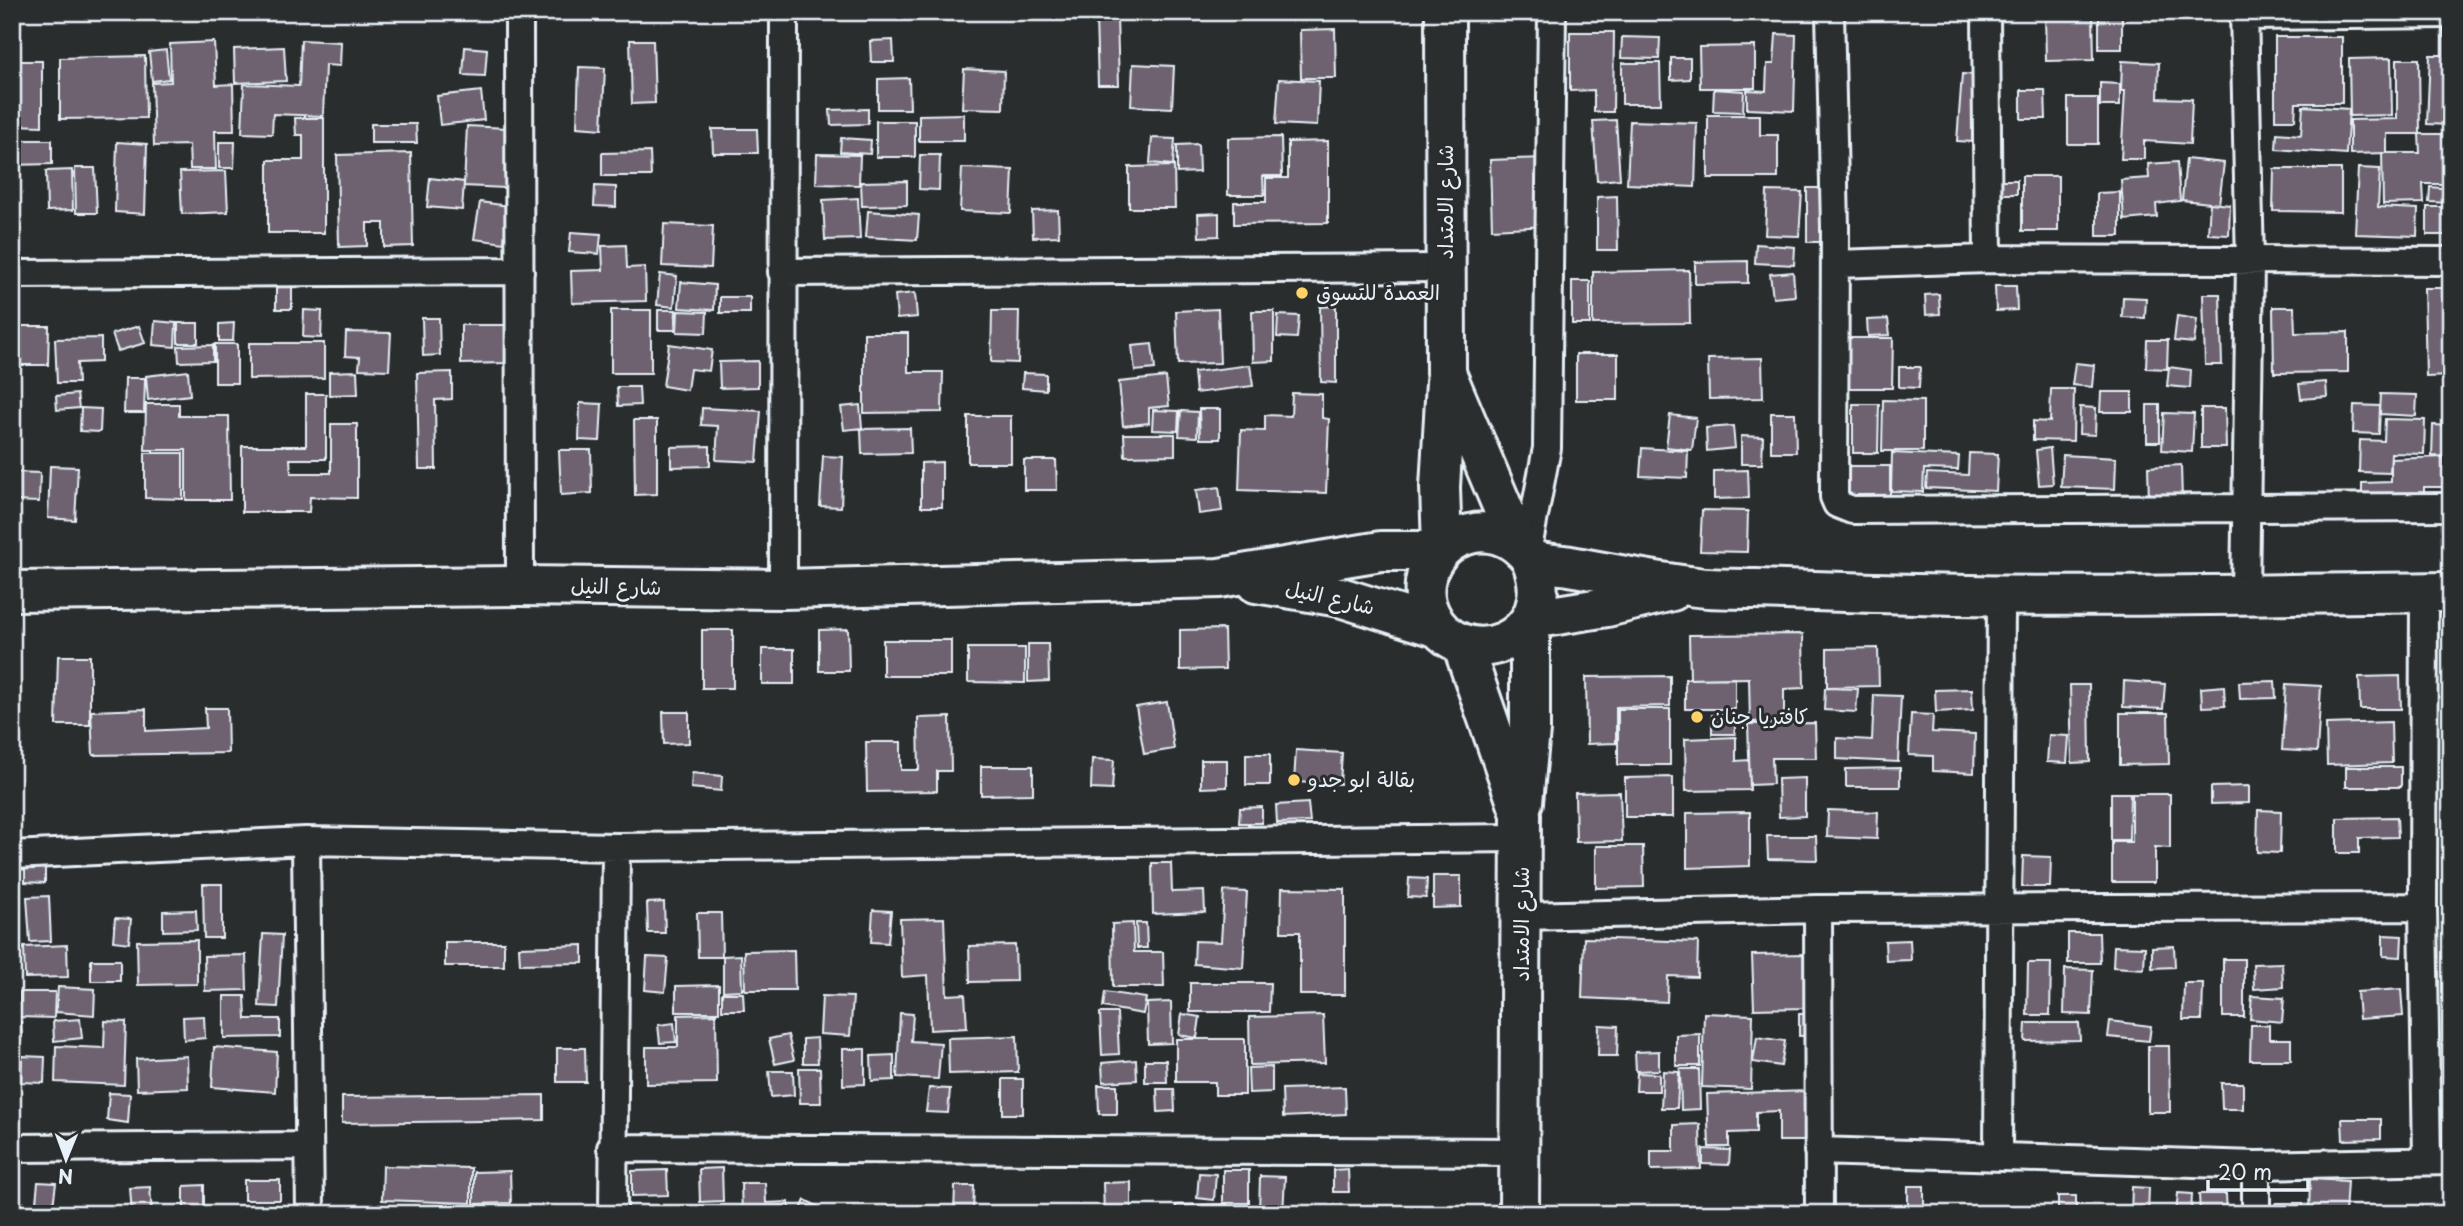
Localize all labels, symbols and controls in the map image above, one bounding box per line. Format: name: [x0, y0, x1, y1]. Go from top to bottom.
street label: شارع الامتداد: [1428, 144, 1461, 260]
place label: العمدة للتسوق: [1316, 275, 1440, 307]
marker: العمدة للتسوق: [1294, 285, 1310, 301]
street label: شارع النيل: [570, 568, 662, 603]
street label: شارع النيل: [1282, 570, 1378, 623]
place label: كافتريا جنان: [1711, 699, 1808, 731]
marker: كافتريا جنان: [1689, 709, 1705, 725]
place label: بقالة ابو جدو: [1307, 762, 1415, 794]
marker: بقالة ابو جدو: [1286, 772, 1302, 788]
street label: شارع الامتداد: [1504, 866, 1537, 982]
north arrow: [32, 1124, 102, 1194]
scale bar: [2208, 1149, 2307, 1193]
text: 20 m: [2218, 1155, 2272, 1187]
text: N: [58, 1163, 73, 1191]

